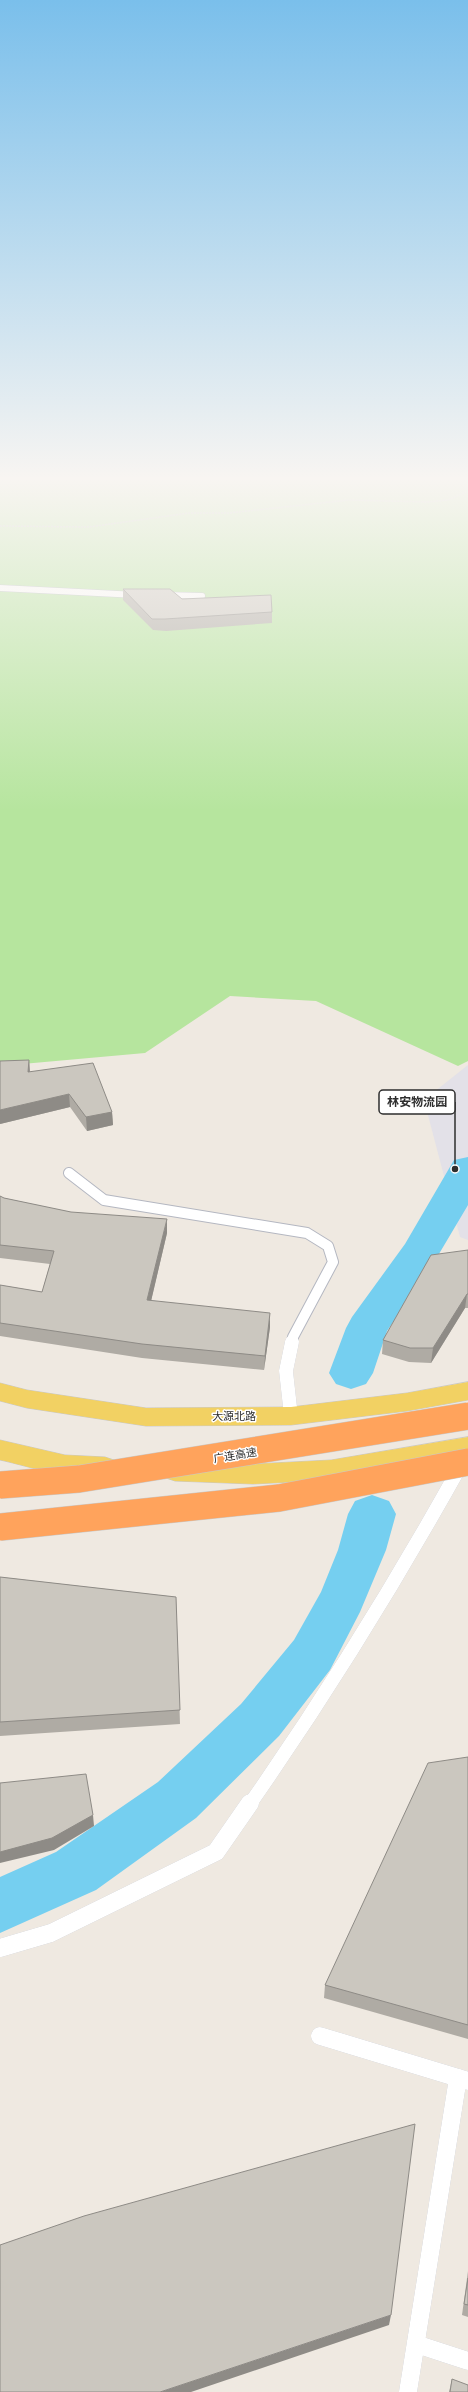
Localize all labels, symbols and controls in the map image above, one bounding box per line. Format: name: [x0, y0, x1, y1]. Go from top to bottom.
callout: 林安物流园: [379, 1090, 455, 1114]
text: 林安物流园: [387, 1094, 447, 1109]
street label: 大源北路: [212, 1409, 256, 1423]
street label: 广连高速: [212, 1445, 258, 1465]

